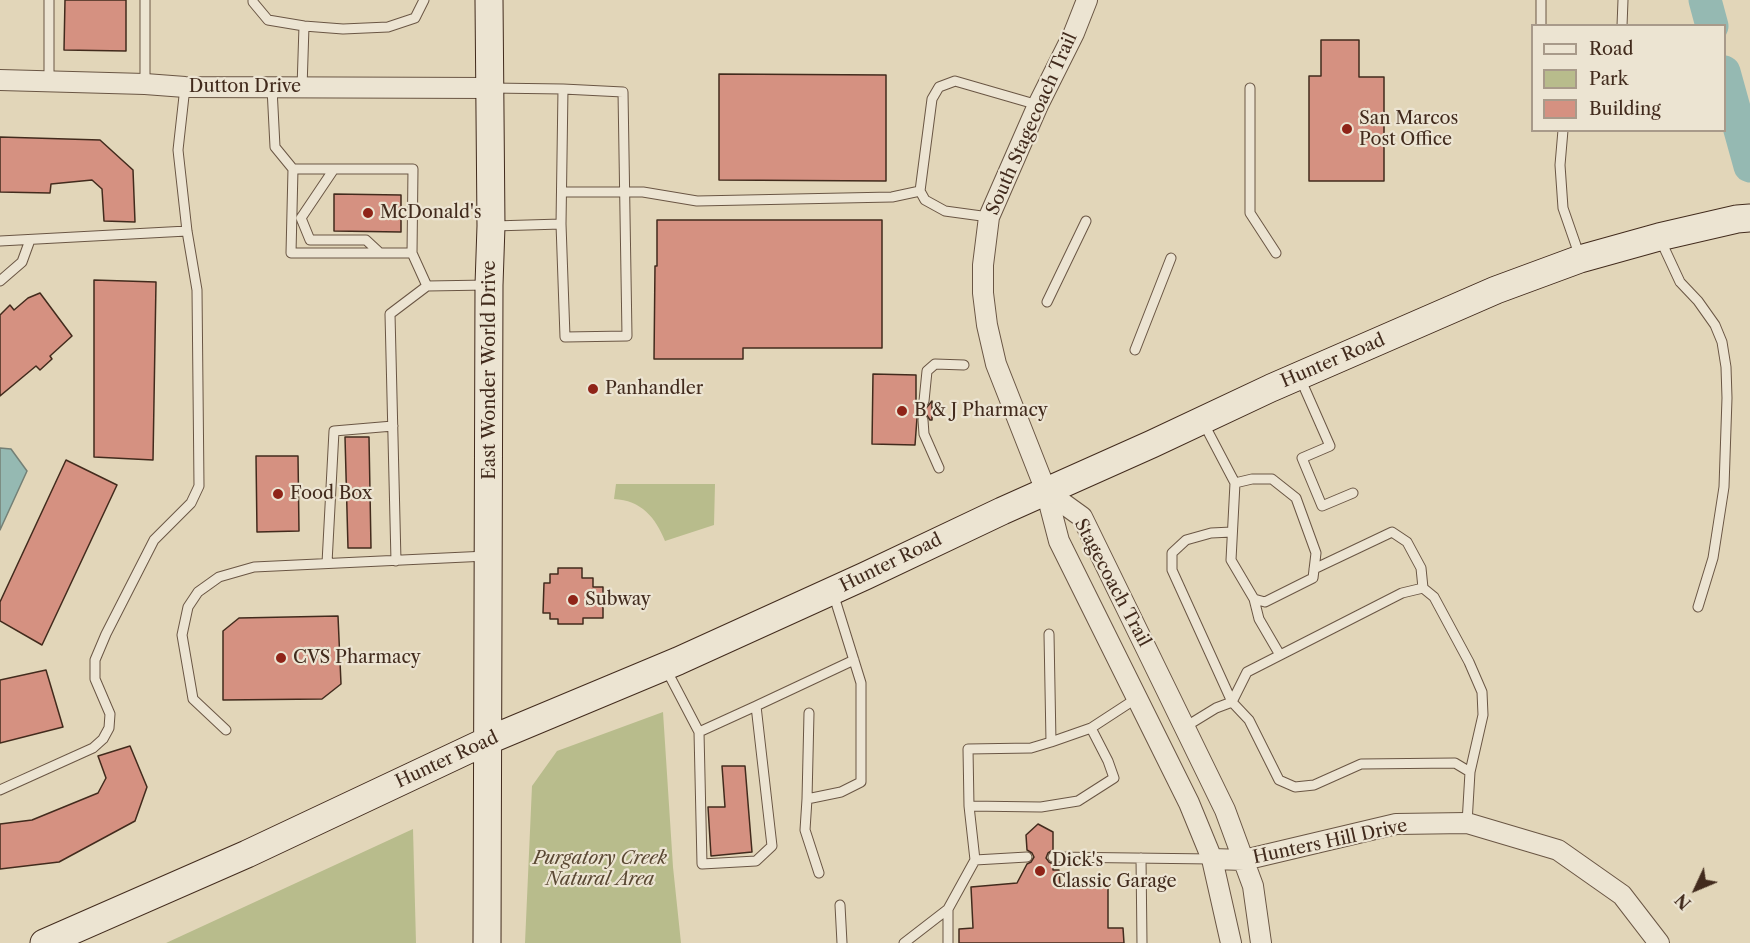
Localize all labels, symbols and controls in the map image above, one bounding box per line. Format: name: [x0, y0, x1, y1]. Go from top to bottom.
legend: [1531, 24, 1726, 132]
street label: South Stagecoach Trail: [982, 30, 1082, 218]
text: Road: [1589, 38, 1634, 60]
text: Park: [1589, 68, 1628, 90]
street label: Dutton Drive: [189, 76, 301, 98]
text: Building: [1589, 98, 1661, 120]
place label: San Marcos Post Office: [1359, 108, 1458, 150]
marker: San Marcos Post Office: [1340, 122, 1354, 136]
place label: McDonald's: [380, 202, 481, 224]
marker: McDonald's: [361, 206, 375, 220]
street label: East Wonder World Drive: [479, 260, 501, 480]
street label: Hunter Road: [1278, 329, 1388, 393]
place label: Panhandler: [605, 378, 703, 400]
marker: Panhandler: [586, 382, 600, 396]
place label: B & J Pharmacy: [914, 400, 1048, 422]
marker: B & J Pharmacy: [895, 404, 909, 418]
place label: Food Box: [290, 483, 372, 505]
marker: Food Box: [271, 487, 285, 501]
street label: Stagecoach Trail: [1069, 515, 1155, 651]
street label: Hunter Road: [836, 529, 946, 597]
place label: Subway: [585, 589, 651, 611]
marker: Subway: [566, 593, 580, 607]
place label: CVS Pharmacy: [293, 647, 421, 669]
marker: CVS Pharmacy: [274, 651, 288, 665]
street label: Hunter Road: [392, 727, 502, 793]
street label: Hunters Hill Drive: [1251, 815, 1409, 869]
park label: Purgatory Creek Natural Area: [533, 848, 667, 890]
place label: Dick's Classic Garage: [1052, 850, 1177, 892]
north arrow: [1666, 859, 1726, 919]
marker: Dick's Classic Garage: [1033, 864, 1047, 878]
text: N: [1671, 890, 1695, 913]

